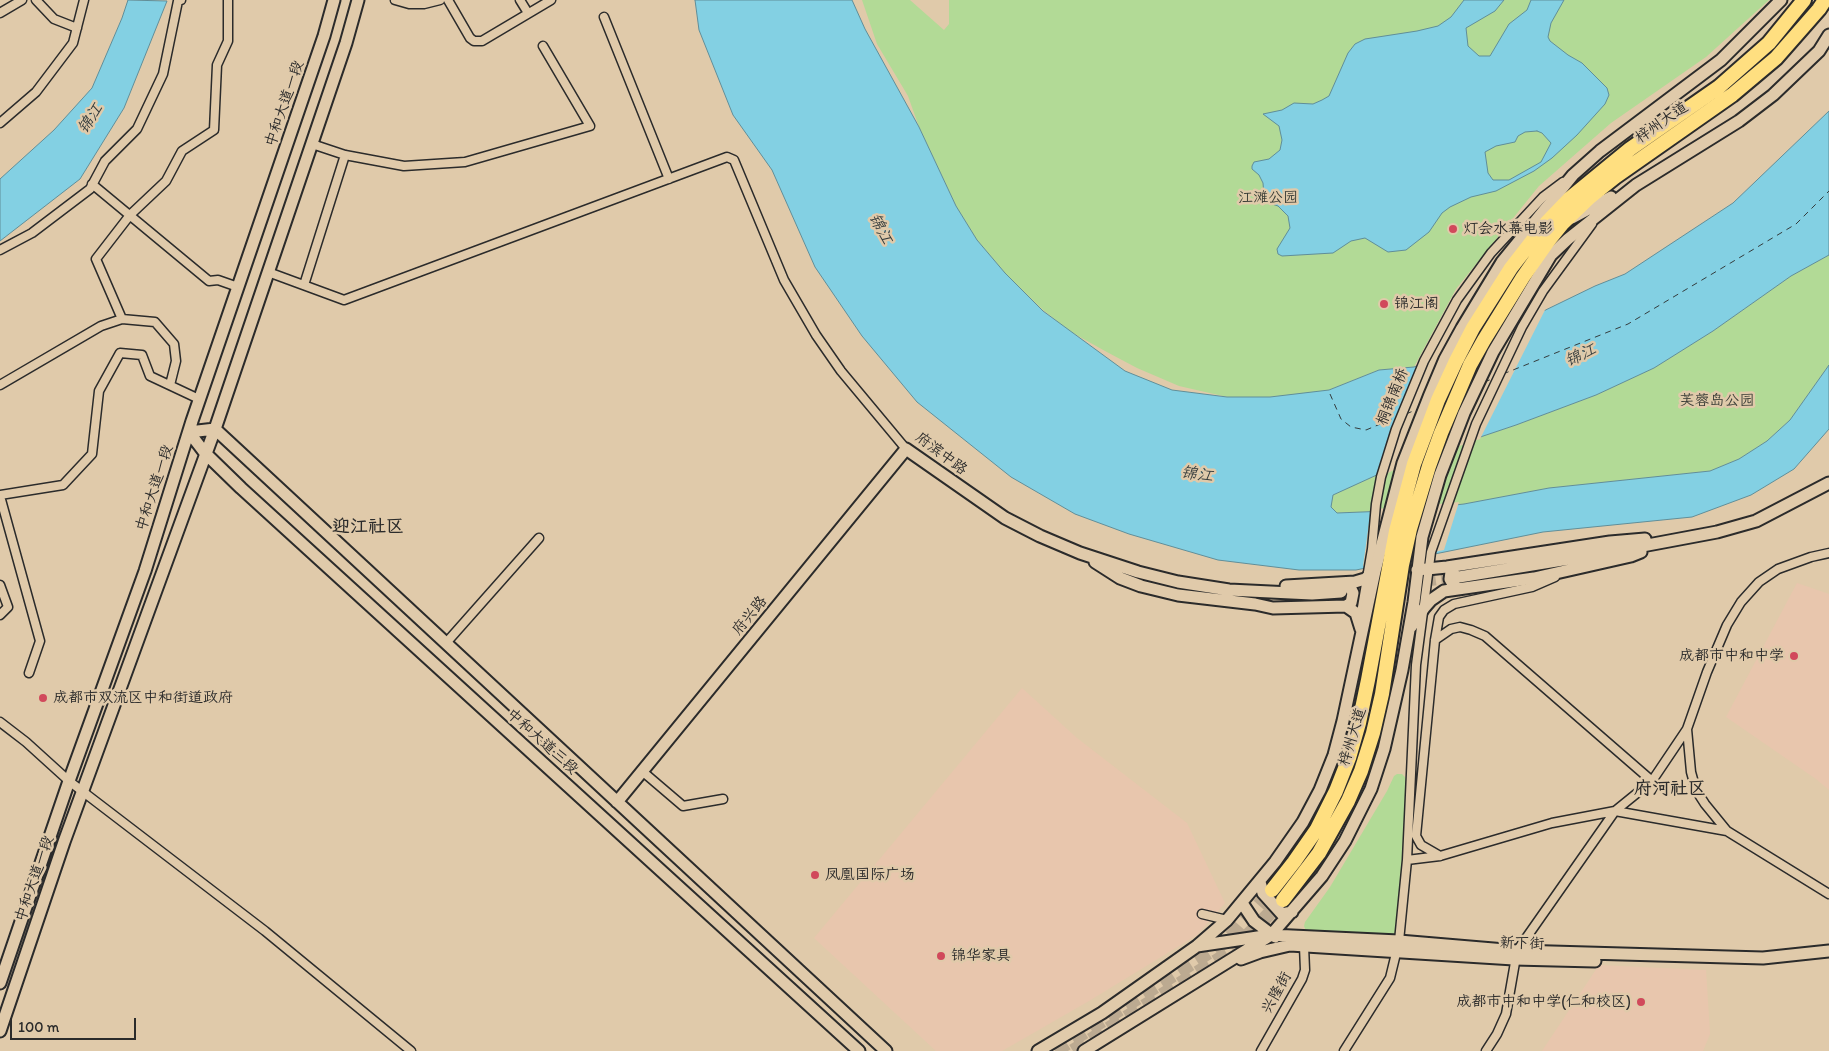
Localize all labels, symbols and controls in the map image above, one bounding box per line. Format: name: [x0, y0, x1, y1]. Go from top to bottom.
street label: 中和大道一段: [262, 59, 308, 149]
street label: 梓州大道: [1632, 98, 1692, 148]
water label: 锦江: [74, 100, 108, 138]
park label: 江滩公园: [1238, 189, 1298, 207]
water label: 锦江: [864, 210, 896, 248]
place label: 灯会水幕电影: [1463, 220, 1553, 238]
marker: 灯会水幕电影: [1447, 223, 1459, 235]
place label: 锦江阁: [1394, 295, 1439, 313]
marker: 锦江阁: [1378, 298, 1390, 310]
water label: 锦江: [1562, 340, 1600, 372]
street label: 桐锦南桥: [1373, 366, 1413, 428]
park label: 芙蓉岛公园: [1680, 392, 1754, 410]
street label: 府滨中路: [912, 429, 970, 479]
street label: 中和大道一段: [133, 442, 177, 534]
water label: 锦江: [1180, 463, 1214, 487]
district label: 迎江社区: [332, 516, 404, 538]
street label: 府兴路: [729, 593, 771, 639]
place label: 成都市中和中学: [1679, 647, 1784, 665]
marker: 成都市中和中学: [1788, 650, 1800, 662]
place label: 成都市双流区中和街道政府: [53, 689, 233, 707]
marker: 成都市双流区中和街道政府: [37, 692, 49, 704]
street label: 中和大道三段: [503, 705, 581, 779]
street label: 梓州大道: [1336, 706, 1370, 768]
district label: 府河社区: [1634, 778, 1706, 800]
street label: 中和大道一段: [12, 834, 58, 924]
place label: 凤凰国际广场: [825, 866, 915, 884]
marker: 凤凰国际广场: [809, 869, 821, 881]
street label: 新下街: [1499, 934, 1545, 954]
place label: 锦华家具: [951, 947, 1011, 965]
marker: 锦华家具: [935, 950, 947, 962]
street label: 兴隆街: [1258, 969, 1296, 1017]
place label: 成都市中和中学(仁和校区): [1456, 993, 1631, 1011]
marker: 成都市中和中学(仁和校区): [1635, 996, 1647, 1008]
scale bar: [12, 1008, 139, 1040]
text: 100 m: [18, 1018, 59, 1036]

